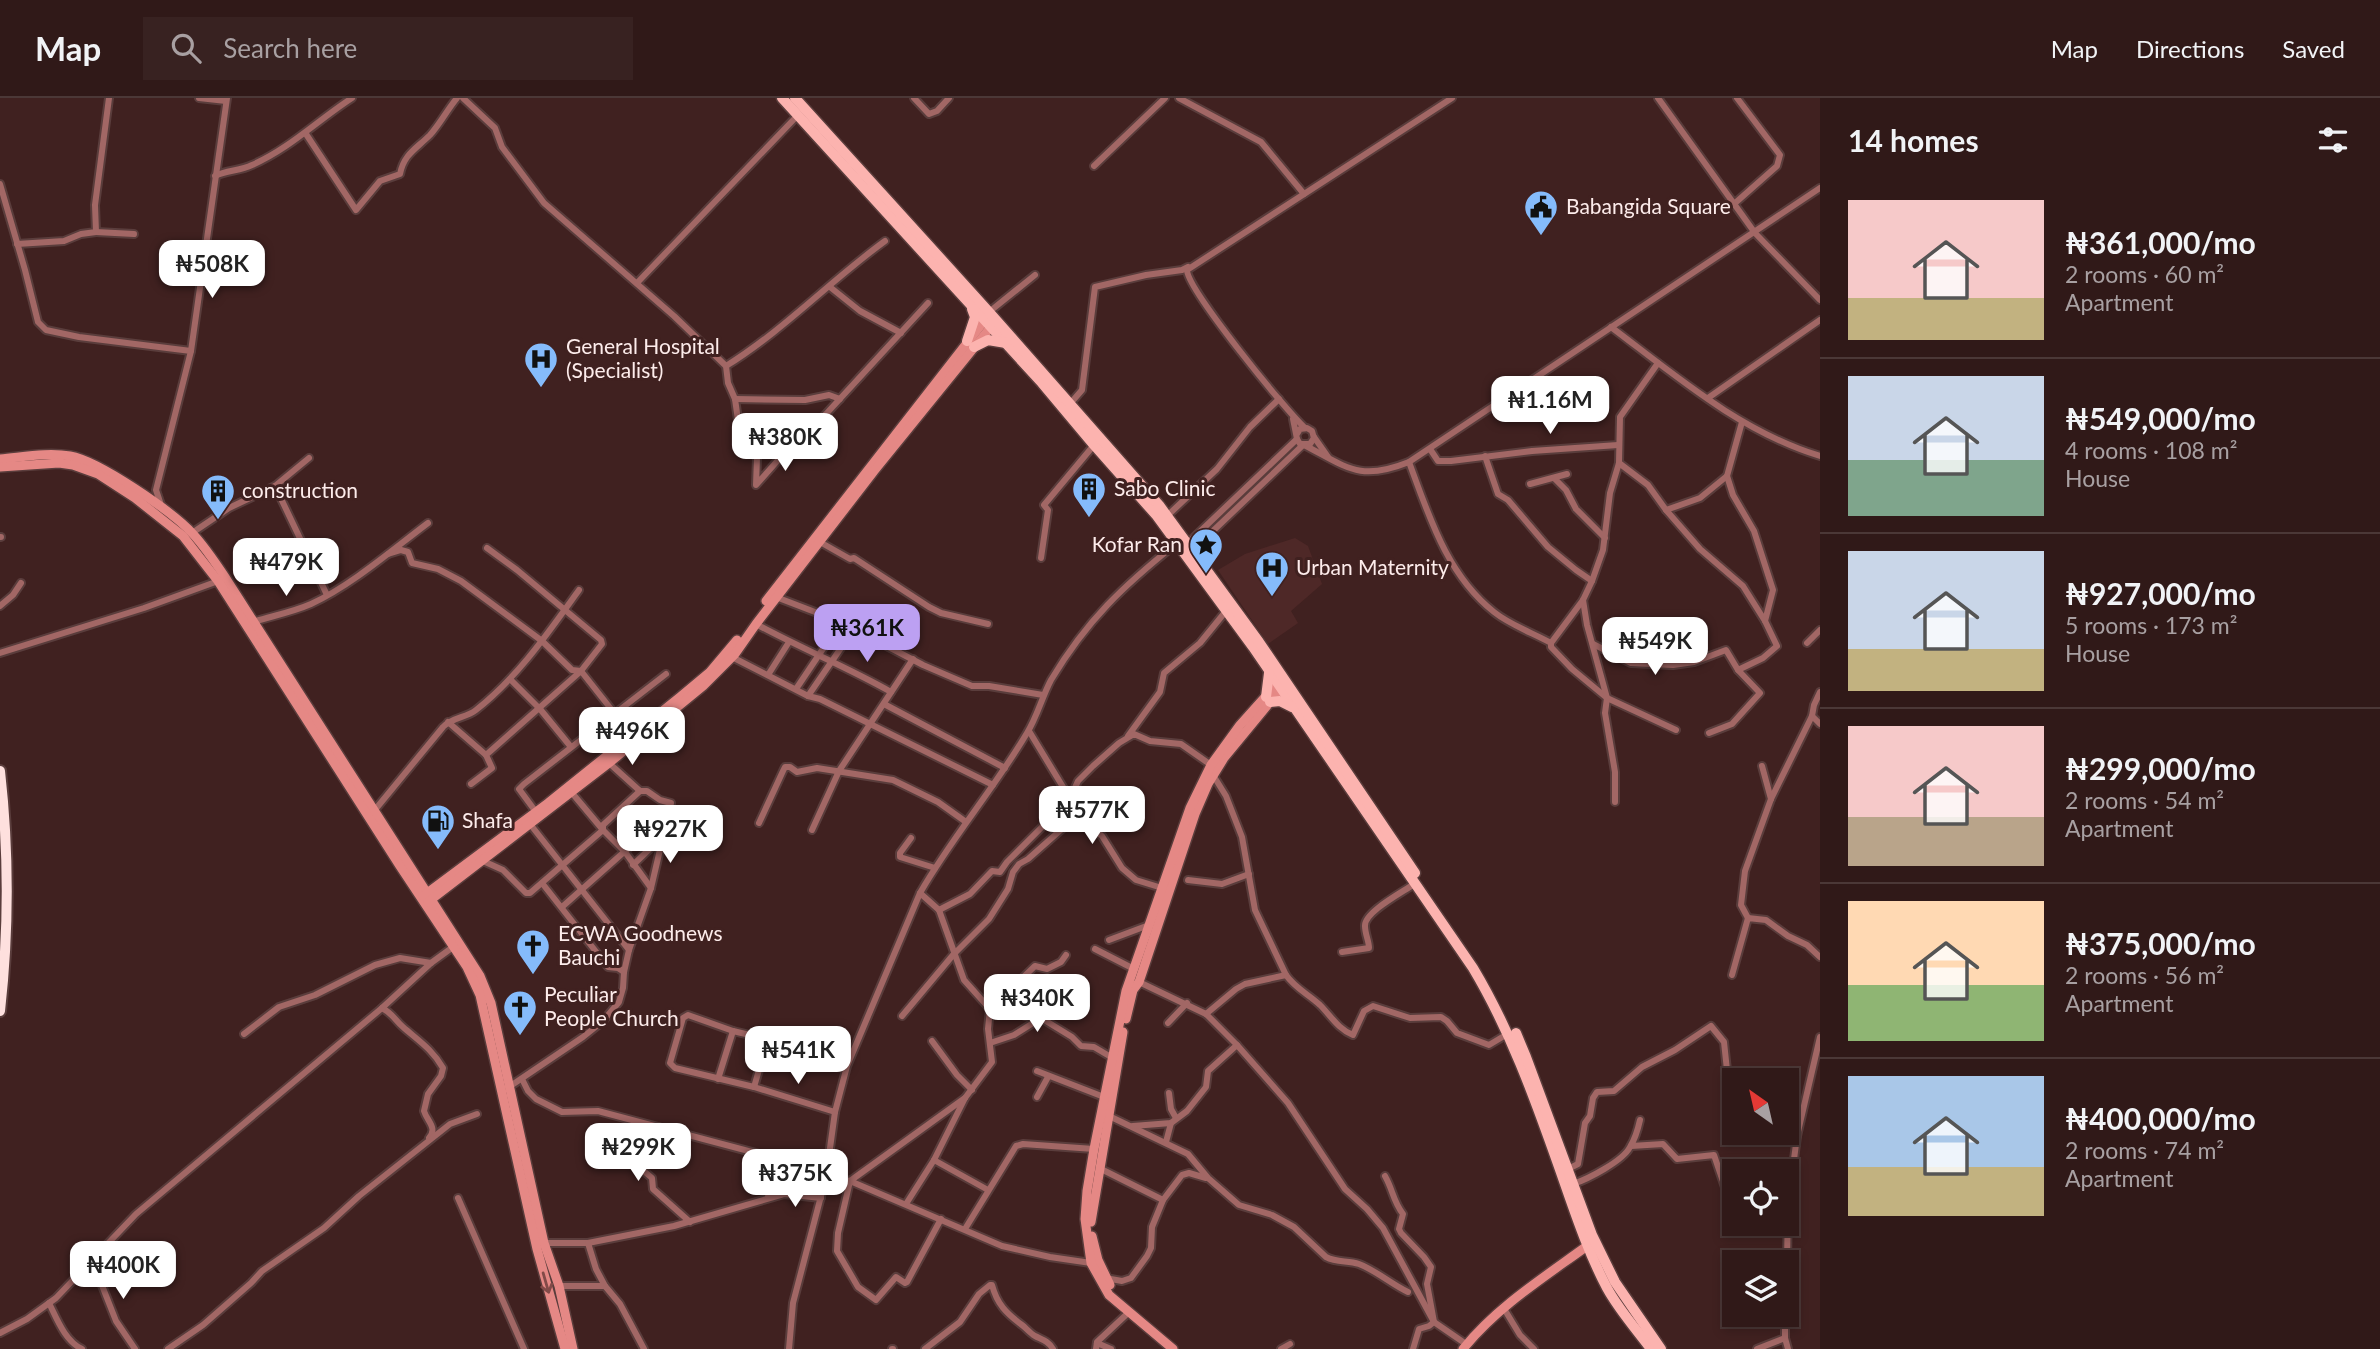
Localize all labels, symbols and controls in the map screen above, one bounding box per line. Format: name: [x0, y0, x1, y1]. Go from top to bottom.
search box: [143, 17, 633, 80]
text: Map: [35, 28, 101, 68]
icon: search: [167, 29, 205, 67]
text: Search here: [223, 32, 357, 64]
text: Map: [2051, 34, 2098, 63]
text: Directions: [2136, 34, 2244, 63]
text: Saved: [2282, 34, 2345, 63]
icon: filters: [2314, 121, 2352, 159]
text: 14 homes: [1848, 122, 1979, 158]
public building icon: Babangida Square: [1522, 188, 1560, 237]
place label: Babangida Square: [1566, 193, 1731, 218]
text: ₦361,000/mo: [2065, 224, 2256, 260]
icon: home: [1904, 228, 1988, 312]
pin: ₦508K: [163, 240, 261, 300]
text: ₦508K: [175, 249, 249, 277]
text: 2 rooms · 60 m²: [2065, 260, 2224, 288]
text: Apartment: [2065, 288, 2173, 316]
place label: General Hospital (Specialist): [566, 333, 720, 382]
hospital icon: General Hospital (Specialist): [522, 340, 560, 389]
pin: ₦1.16M: [1493, 376, 1607, 436]
text: ₦1.16M: [1507, 385, 1593, 413]
text: ₦549,000/mo: [2065, 400, 2256, 436]
icon: home: [1904, 404, 1988, 488]
pin: ₦380K: [736, 414, 834, 473]
text: ₦380K: [748, 422, 822, 450]
text: 4 rooms · 108 m²: [2065, 436, 2237, 464]
text: House: [2065, 464, 2130, 492]
building icon: Sabo Clinic: [1070, 470, 1108, 519]
building icon: construction: [199, 472, 237, 521]
place label: Sabo Clinic: [1114, 475, 1216, 500]
place label: construction: [242, 477, 358, 502]
place icon: Kofar Ran: [1187, 526, 1225, 575]
place label: Kofar Ran: [1092, 531, 1182, 556]
pin: ₦479K: [237, 538, 335, 598]
text: ₦479K: [249, 547, 323, 575]
hospital icon: Urban Maternity: [1253, 549, 1291, 598]
place label: Urban Maternity: [1296, 554, 1449, 579]
text: ₦927,000/mo: [2065, 575, 2256, 611]
icon: home: [1904, 579, 1988, 663]
pin: ₦361K: [818, 604, 916, 664]
text: 5 rooms · 173 m²: [2065, 611, 2237, 639]
text: ₦361K: [830, 613, 904, 641]
pin: ₦549K: [1606, 618, 1704, 677]
text: ₦549K: [1618, 626, 1692, 654]
text: House: [2065, 639, 2130, 667]
pin: ₦496K: [583, 708, 681, 767]
text: ₦496K: [595, 716, 669, 744]
text: ₦299,000/mo: [2065, 750, 2256, 786]
icon: home: [1904, 754, 1988, 838]
pin: ₦577K: [1043, 786, 1141, 846]
text: 2 rooms · 54 m²: [2065, 786, 2224, 814]
text: ₦577K: [1055, 795, 1129, 823]
fuel station icon: Shafa: [419, 802, 457, 851]
pin: ₦927K: [621, 806, 719, 865]
place label: Shafa: [462, 807, 513, 832]
text: ₦927K: [633, 814, 707, 842]
text: Apartment: [2065, 814, 2173, 842]
place label: ECWA Goodnews Bauchi: [558, 920, 723, 969]
text: ₦375,000/mo: [2065, 925, 2256, 961]
church icon: ECWA Goodnews Bauchi: [514, 927, 552, 976]
icon: home: [1904, 929, 1988, 1013]
text: 2 rooms · 56 m²: [2065, 961, 2224, 989]
pin: ₦340K: [988, 974, 1086, 1034]
place label: Peculiar People Church: [544, 981, 679, 1030]
text: ₦340K: [1000, 983, 1074, 1011]
church icon: Peculiar People Church: [501, 988, 539, 1037]
text: Apartment: [2065, 989, 2173, 1017]
pin: ₦541K: [749, 1026, 847, 1086]
text: ₦541K: [761, 1035, 835, 1063]
north arrow: [1722, 1068, 1799, 1144]
map controls: [1722, 1068, 1799, 1327]
text: ₦400,000/mo: [2065, 1100, 2256, 1136]
icon: home: [1904, 1104, 1988, 1188]
pin: ₦299K: [589, 1124, 687, 1183]
text: ₦299K: [601, 1132, 675, 1160]
text: 2 rooms · 74 m²: [2065, 1136, 2224, 1164]
pin: ₦375K: [746, 1150, 844, 1209]
text: ₦375K: [758, 1158, 832, 1186]
button: locate: [1722, 1159, 1799, 1236]
text: Apartment: [2065, 1164, 2173, 1192]
pin: ₦400K: [74, 1242, 172, 1301]
text: ₦400K: [86, 1250, 160, 1278]
button: layers: [1722, 1250, 1799, 1327]
one-way arrow: [541, 1272, 554, 1294]

